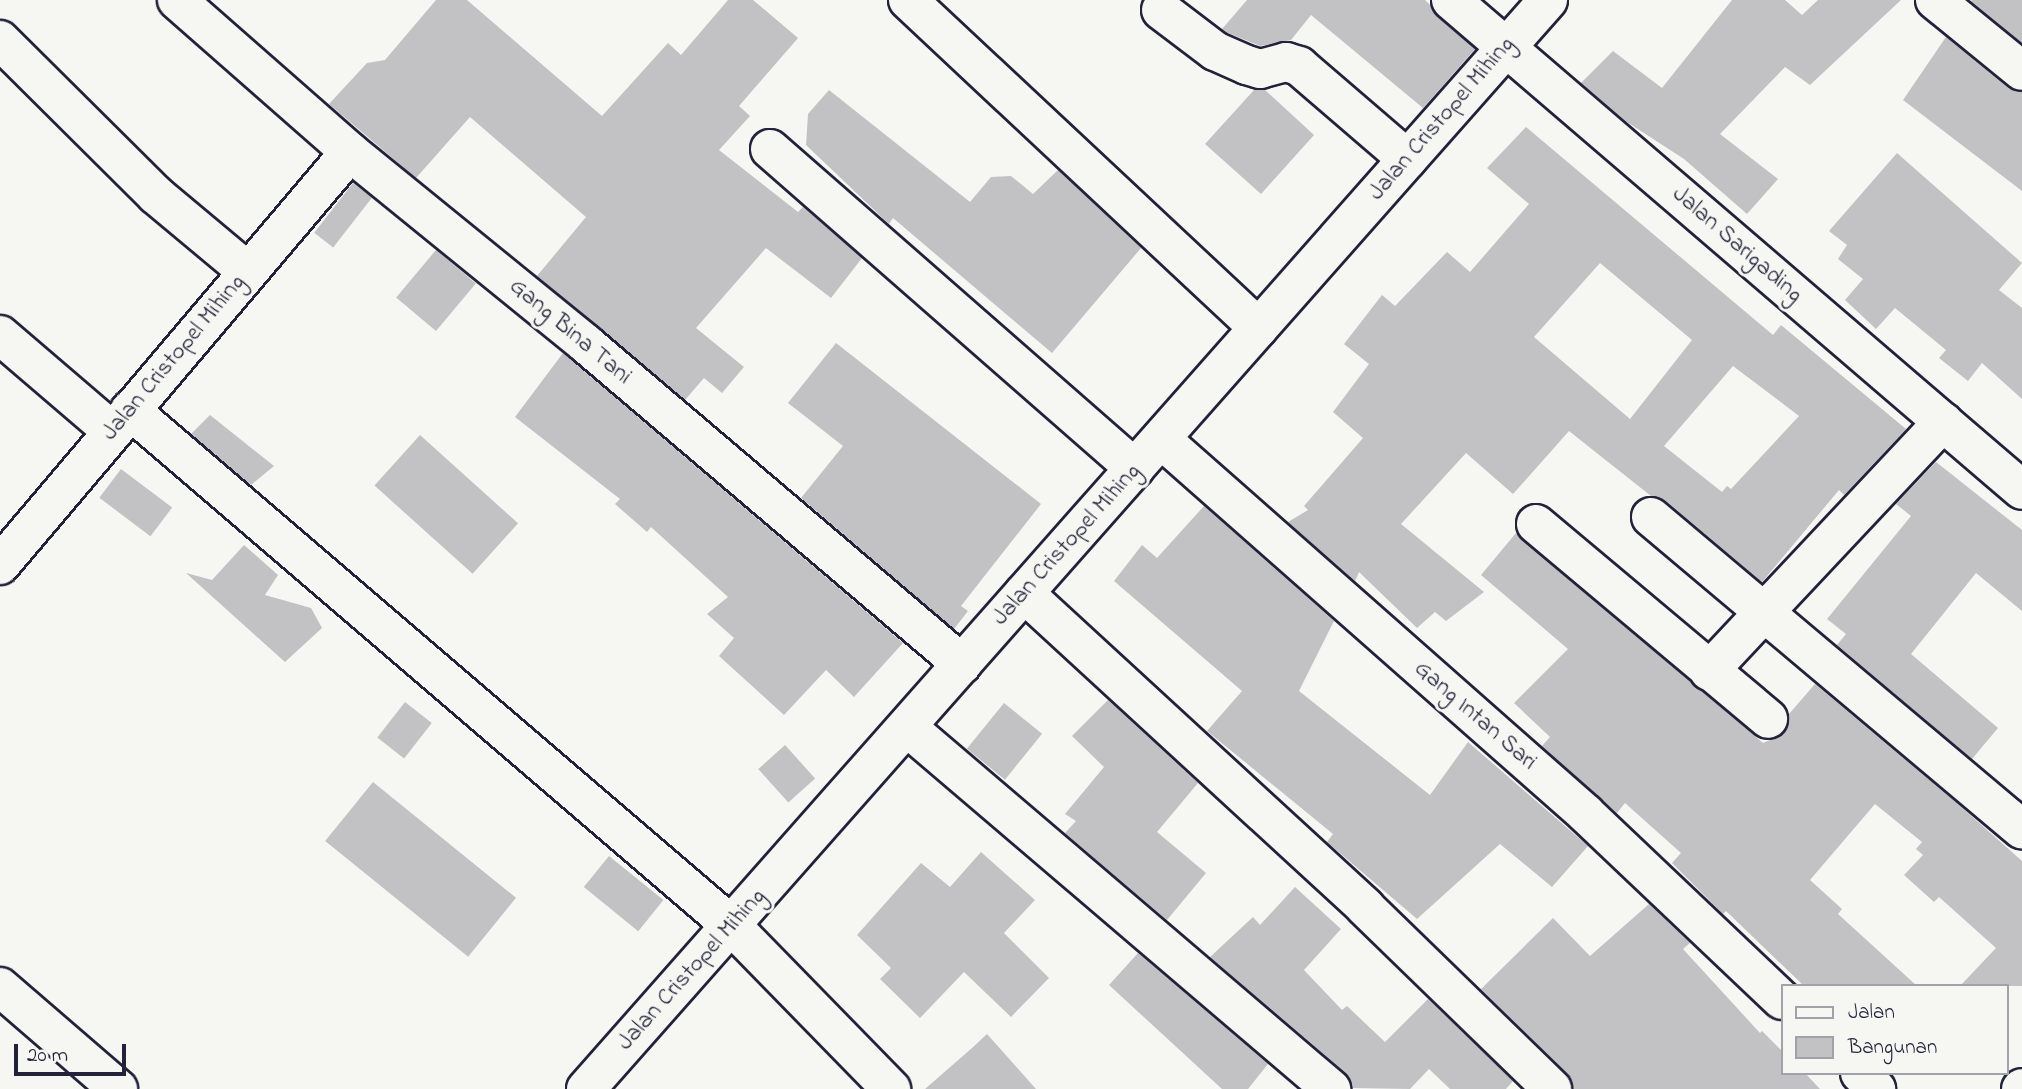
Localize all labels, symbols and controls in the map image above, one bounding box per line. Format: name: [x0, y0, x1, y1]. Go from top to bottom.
street label: Jalan Cristopel Mihing: [1363, 31, 1521, 207]
street label: Jalan Sarigading: [1666, 180, 1808, 310]
street label: Jalan Cristopel Mihing: [96, 269, 252, 447]
street label: Gang Bina Tani: [503, 273, 637, 391]
street label: Jalan Cristopel Mihing: [987, 458, 1147, 632]
street label: Gang Intan Sari: [1408, 655, 1542, 777]
street label: Jalan Cristopel Mihing: [612, 883, 772, 1057]
legend: [1780, 984, 2008, 1075]
text: Jalan: [1848, 998, 1895, 1028]
scale bar: [18, 1030, 130, 1074]
text: Bangunan: [1848, 1033, 1937, 1063]
text: 20 m: [27, 1041, 68, 1071]

